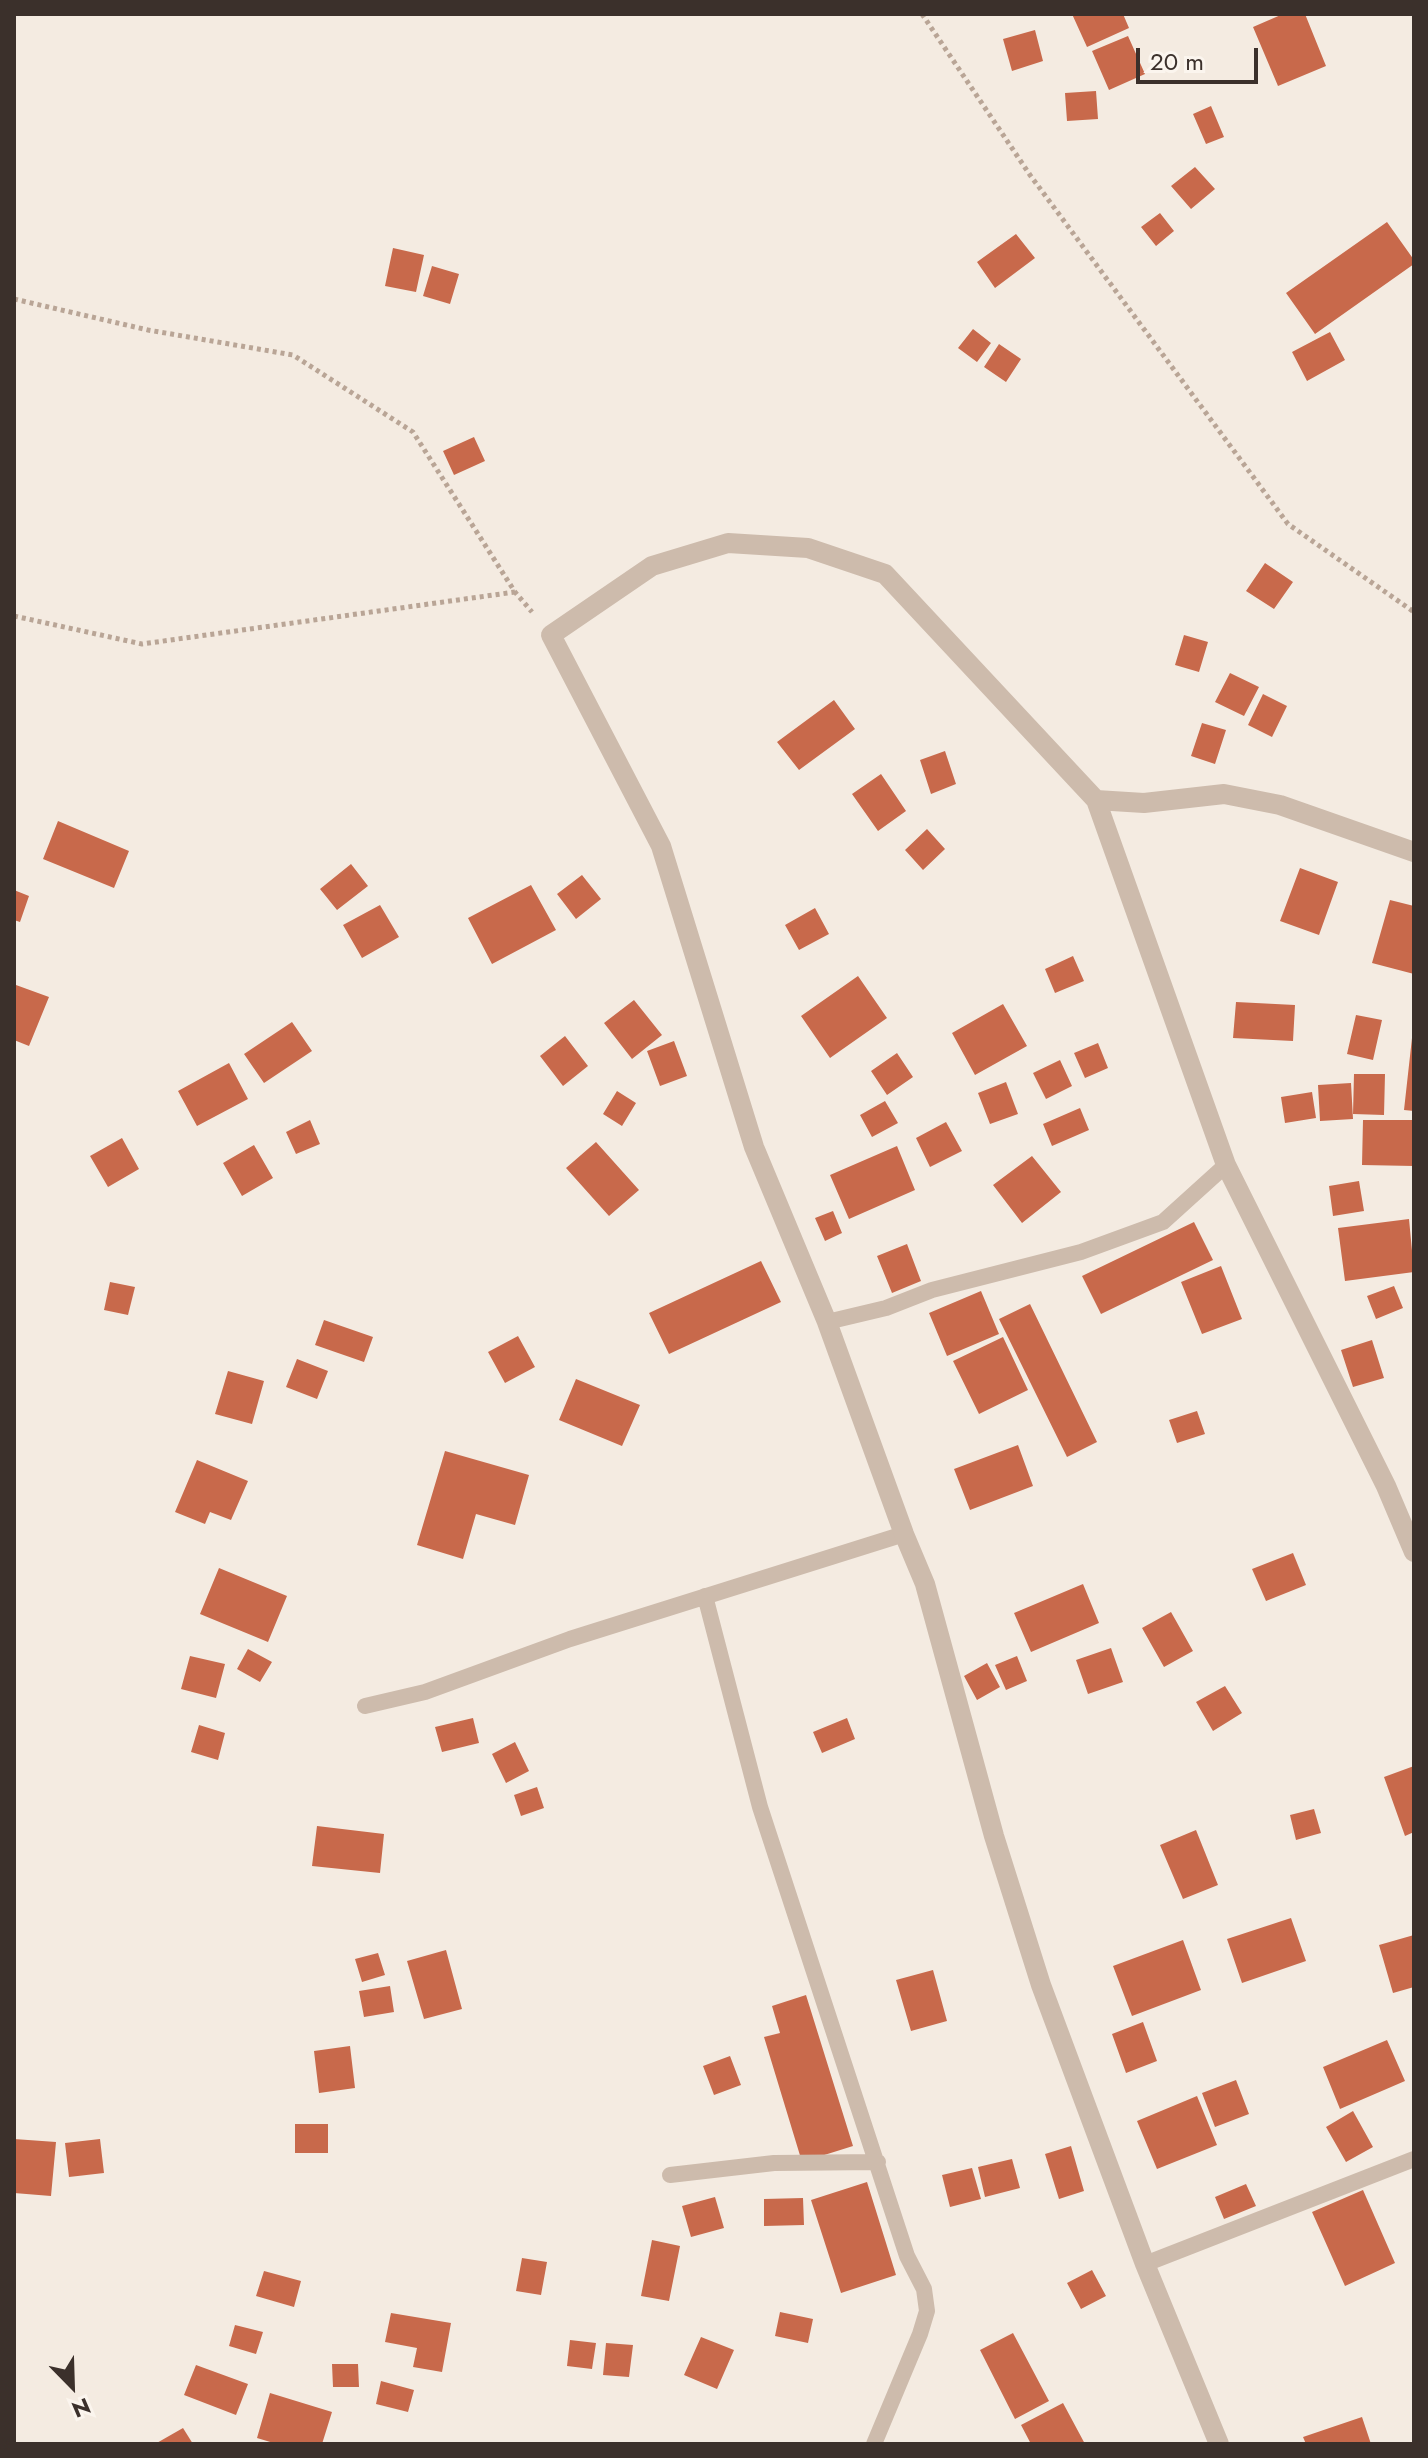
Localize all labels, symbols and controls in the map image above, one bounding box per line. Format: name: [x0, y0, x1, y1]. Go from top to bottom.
scale bar: [1140, 32, 1262, 82]
text: 20 m: [1150, 44, 1204, 79]
north arrow: [32, 2346, 112, 2426]
text: N: [67, 2390, 96, 2426]

